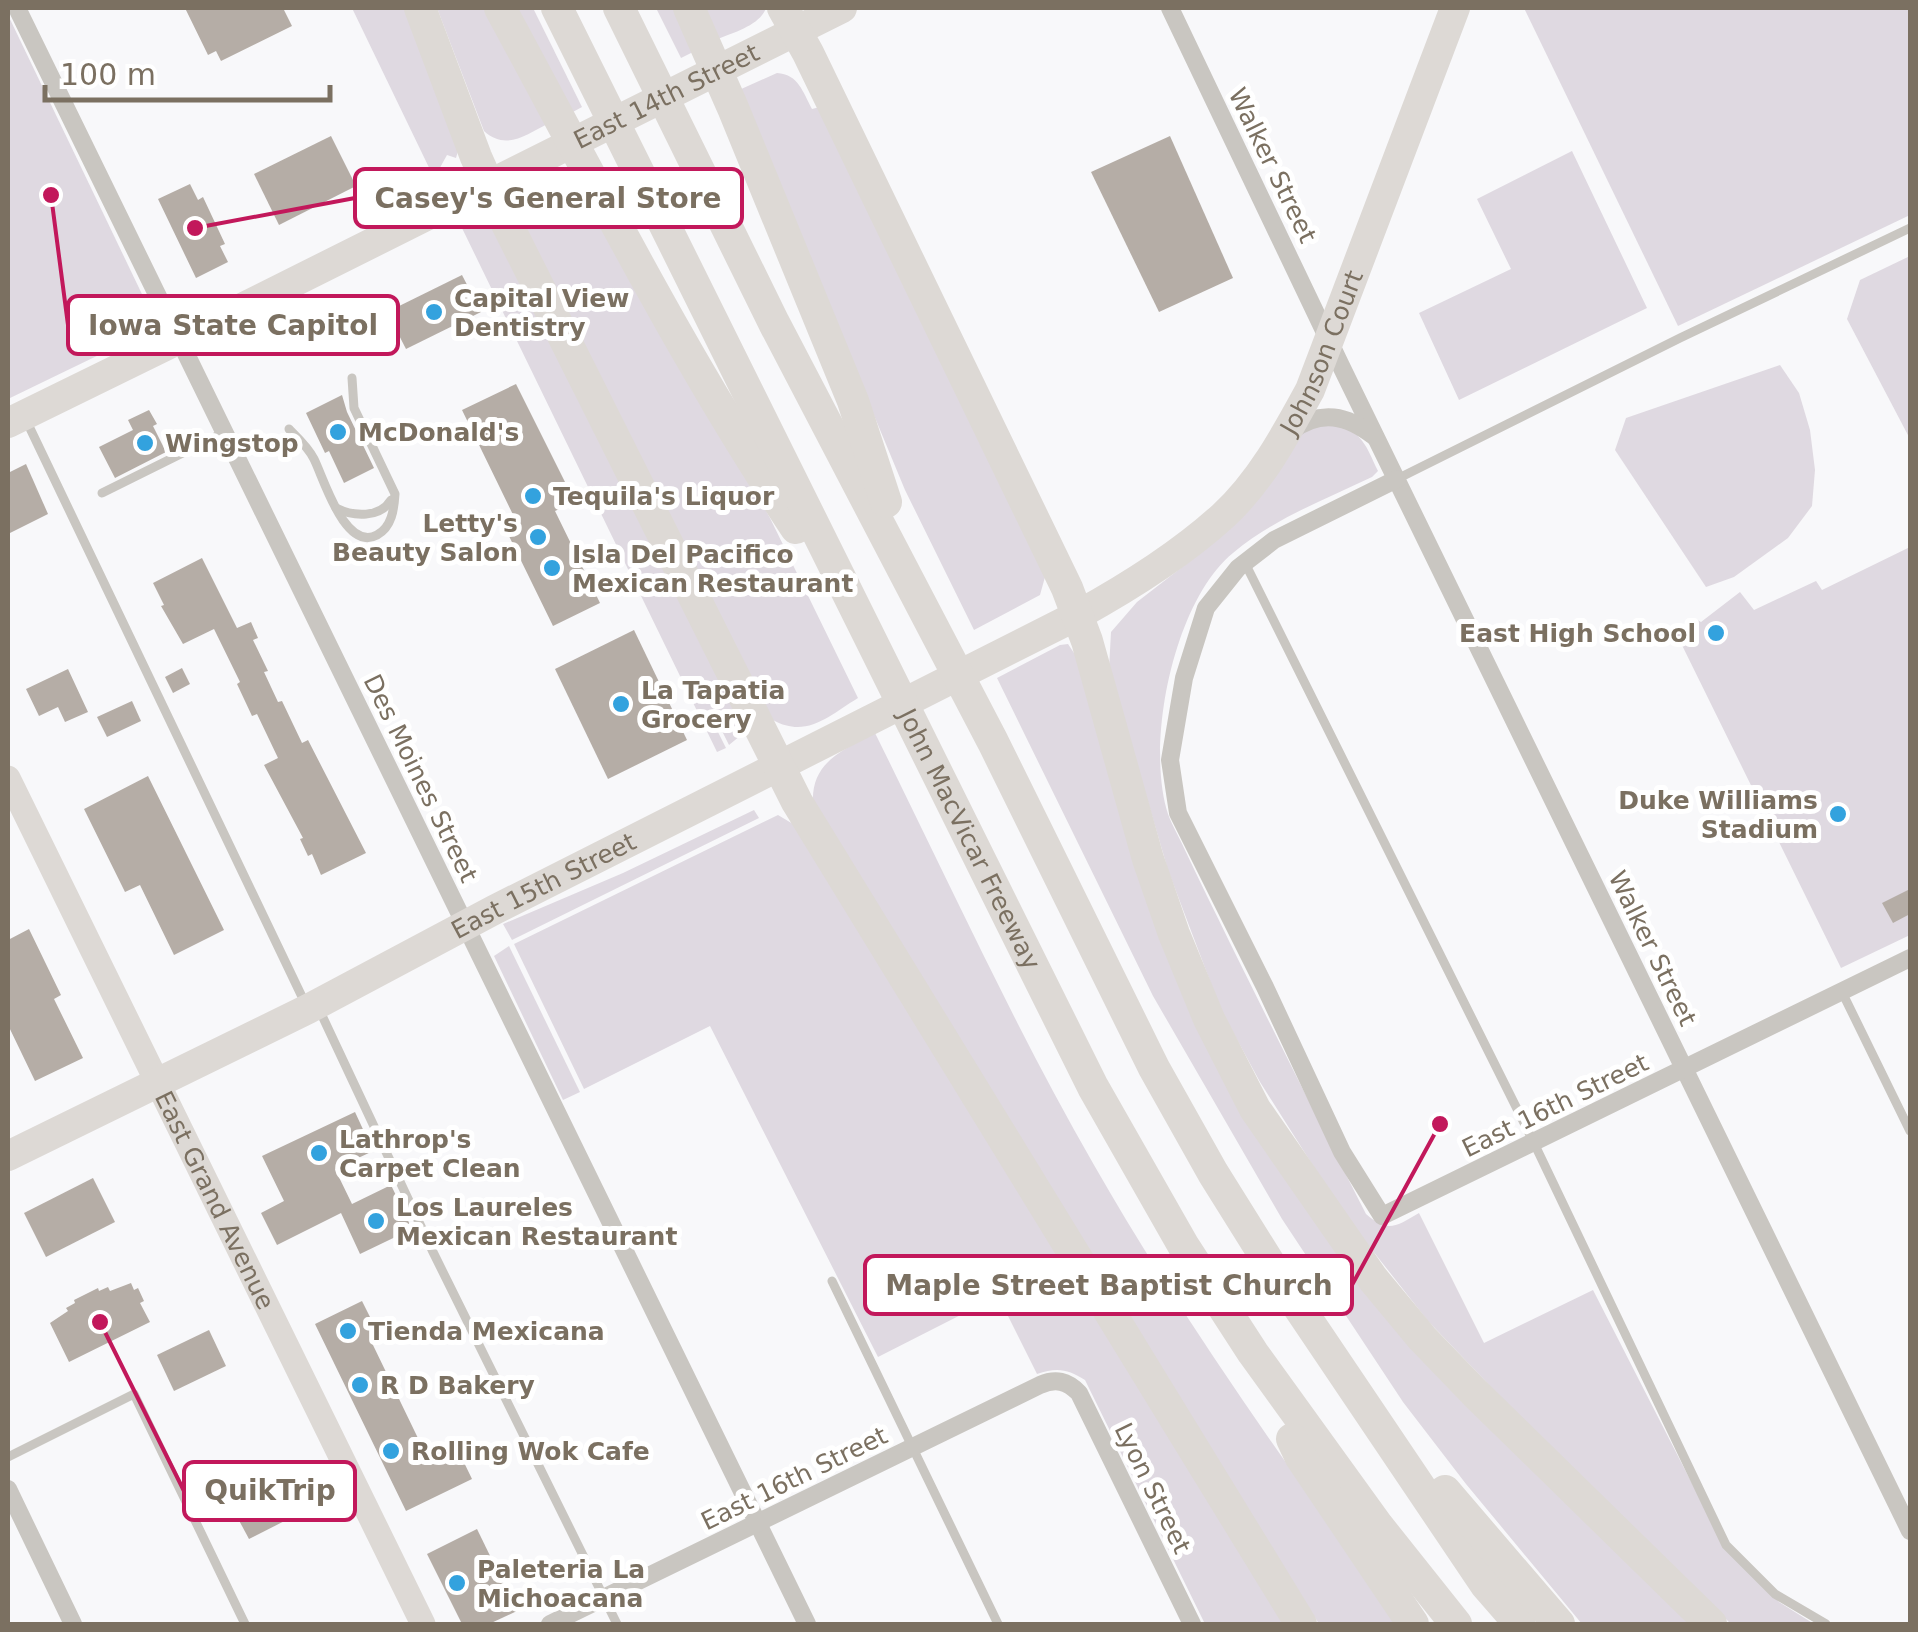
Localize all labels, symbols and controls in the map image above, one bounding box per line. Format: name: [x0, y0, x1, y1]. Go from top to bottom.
street label: East 14th Street: [569, 38, 764, 155]
scale bar: [45, 40, 330, 102]
text: 100 m: [60, 57, 156, 92]
street label: Walker Street: [1223, 83, 1323, 247]
callout: Casey's General Store: [355, 169, 742, 227]
text: Casey's General Store: [375, 182, 721, 215]
street label: Johnson Court: [1273, 266, 1369, 442]
place label: Capital View Dentistry: [454, 284, 629, 342]
callout: Iowa State Capitol: [68, 296, 398, 354]
marker: Capital View Dentistry: [423, 301, 445, 323]
text: Iowa State Capitol: [88, 309, 378, 342]
place label: McDonald's: [358, 418, 519, 447]
marker: McDonald's: [327, 421, 349, 443]
place label: Wingstop: [165, 429, 299, 458]
marker: Wingstop: [134, 432, 156, 454]
place label: Tequila's Liquor: [553, 482, 775, 511]
marker: Tequila's Liquor: [522, 485, 544, 507]
place label: Letty's Beauty Salon: [332, 509, 518, 567]
marker: Letty's Beauty Salon: [527, 526, 549, 548]
place label: Isla Del Pacifico Mexican Restaurant: [572, 540, 853, 598]
marker: Isla Del Pacifico Mexican Restaurant: [541, 557, 563, 579]
place label: East High School: [1459, 619, 1696, 648]
marker: East High School: [1705, 622, 1727, 644]
street label: Des Moines Street: [358, 670, 484, 887]
place label: La Tapatia Grocery: [641, 676, 785, 734]
marker: La Tapatia Grocery: [610, 693, 632, 715]
street label: John MacVicar Freeway: [892, 702, 1046, 975]
place label: Duke Williams Stadium: [1618, 786, 1818, 844]
marker: Duke Williams Stadium: [1827, 803, 1849, 825]
street label: East 15th Street: [446, 827, 641, 945]
street label: Walker Street: [1603, 866, 1703, 1030]
street label: East 16th Street: [1458, 1048, 1653, 1163]
street label: East Grand Avenue: [149, 1086, 280, 1314]
place label: Lathrop's Carpet Clean: [339, 1125, 521, 1183]
marker: Lathrop's Carpet Clean: [308, 1142, 330, 1164]
place label: Los Laureles Mexican Restaurant: [396, 1193, 677, 1251]
marker: Los Laureles Mexican Restaurant: [365, 1210, 387, 1232]
callout: Maple Street Baptist Church: [865, 1256, 1352, 1314]
text: Maple Street Baptist Church: [885, 1269, 1333, 1302]
place label: Tienda Mexicana: [368, 1317, 605, 1346]
marker: Tienda Mexicana: [337, 1320, 359, 1342]
place label: R D Bakery: [380, 1371, 535, 1400]
marker: R D Bakery: [349, 1374, 371, 1396]
street label: Lyon Street: [1109, 1418, 1197, 1558]
street label: East 16th Street: [697, 1421, 892, 1536]
place label: Rolling Wok Cafe: [411, 1437, 650, 1466]
marker: Rolling Wok Cafe: [380, 1440, 402, 1462]
callout: QuikTrip: [184, 1462, 355, 1520]
text: QuikTrip: [204, 1474, 336, 1507]
place label: Paleteria La Michoacana: [477, 1555, 645, 1613]
marker: Paleteria La Michoacana: [446, 1572, 468, 1594]

